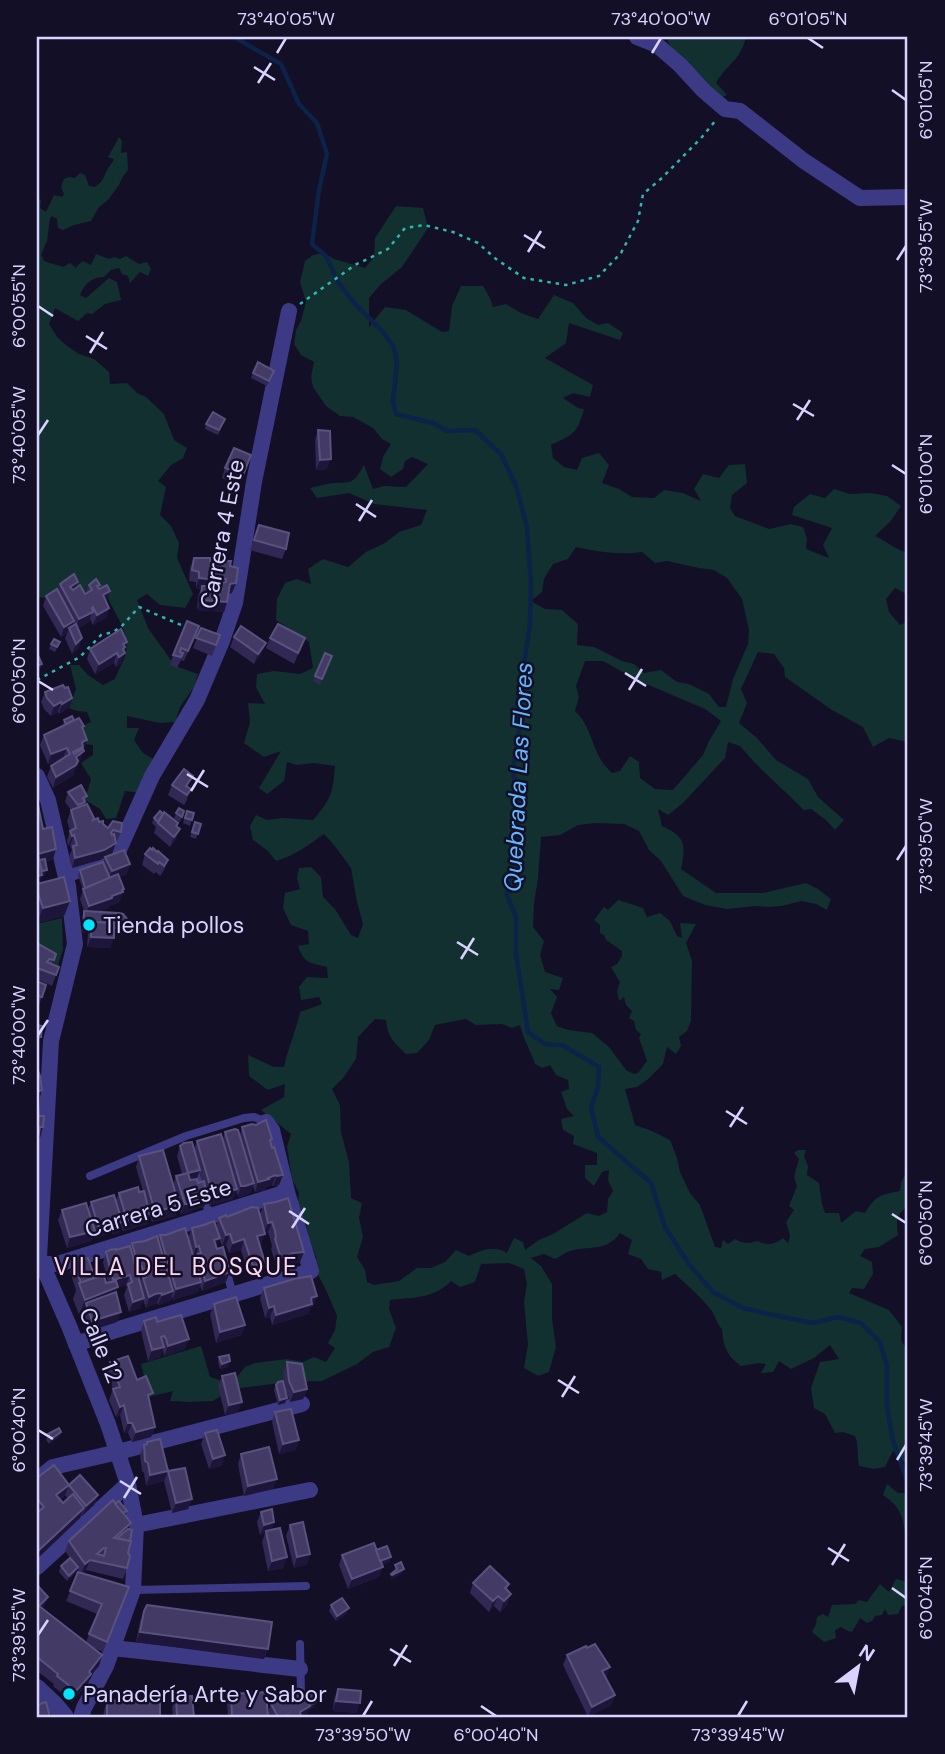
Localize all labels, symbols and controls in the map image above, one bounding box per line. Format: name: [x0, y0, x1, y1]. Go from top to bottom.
text: 73°40'05"W: [237, 7, 335, 31]
text: 73°40'00"W: [611, 7, 711, 31]
text: 6°01'05"N: [769, 7, 847, 31]
text: 6°01'05"N: [914, 61, 938, 139]
text: 73°39'55"W: [914, 199, 938, 293]
text: 6°00'55"N: [7, 264, 31, 348]
text: 73°40'05"W: [7, 386, 31, 484]
text: 6°01'00"N: [914, 434, 938, 514]
street label: Carrera 4 Este: [193, 457, 251, 611]
text: 6°00'50"N: [7, 638, 31, 724]
water label: Quebrada Las Flores: [497, 661, 539, 893]
text: 73°39'50"W: [914, 798, 938, 894]
place label: Tienda pollos: [103, 910, 244, 940]
marker: Tienda pollos: [81, 917, 97, 933]
text: 73°40'00"W: [7, 985, 31, 1085]
street label: Carrera 5 Este: [81, 1171, 235, 1245]
text: 6°00'50"N: [914, 1180, 938, 1266]
district label: VILLA DEL BOSQUE: [53, 1251, 299, 1282]
street label: Calle 12: [72, 1303, 130, 1387]
text: 6°00'40"N: [7, 1388, 31, 1472]
text: 73°39'45"W: [914, 1398, 938, 1492]
text: 6°00'45"N: [914, 1556, 938, 1640]
text: 73°39'55"W: [7, 1588, 31, 1682]
north arrow: [822, 1632, 892, 1702]
text: N: [854, 1639, 879, 1667]
place label: Panadería Arte y Sabor: [83, 1679, 327, 1709]
marker: Panadería Arte y Sabor: [61, 1686, 77, 1702]
text: 73°39'50"W: [315, 1723, 411, 1747]
text: 6°00'40"N: [454, 1723, 538, 1747]
text: 73°39'45"W: [691, 1723, 785, 1747]

